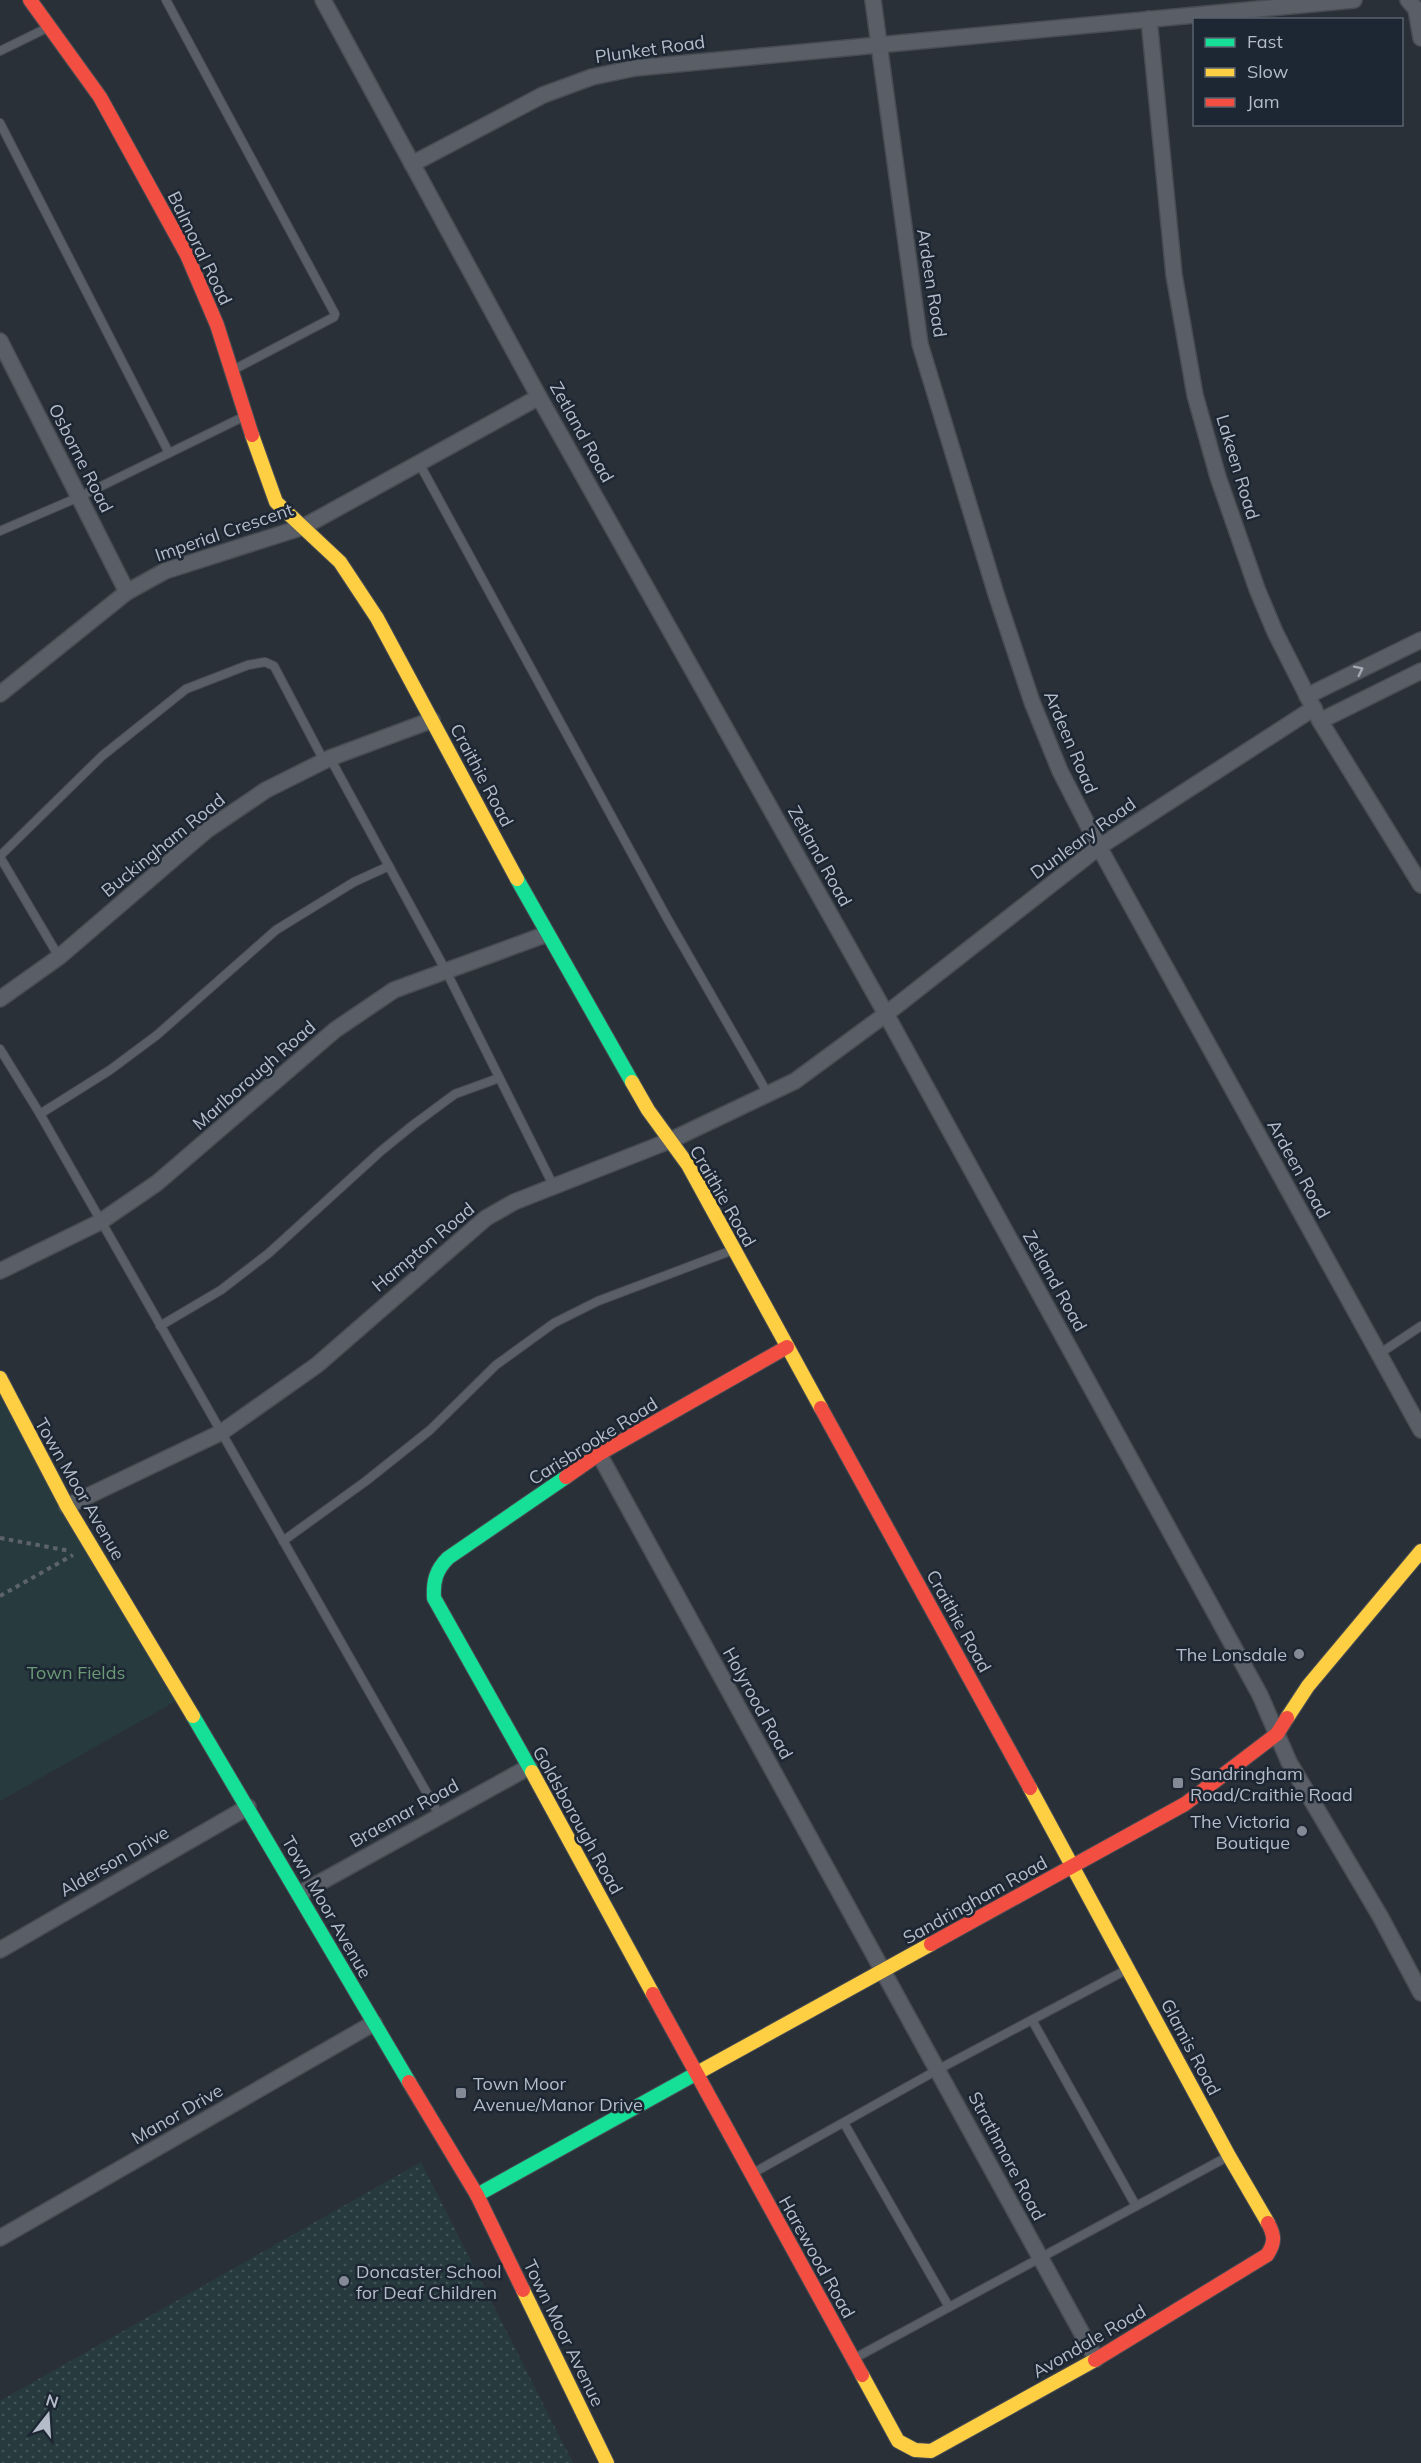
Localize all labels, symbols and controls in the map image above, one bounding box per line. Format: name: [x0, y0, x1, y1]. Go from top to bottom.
legend: [1193, 18, 1403, 126]
street label: Plunket Road: [593, 30, 707, 68]
text: Fast: [1247, 30, 1283, 53]
text: Slow: [1247, 60, 1289, 83]
text: Jam: [1247, 90, 1280, 113]
street label: Balmoral Road: [163, 187, 237, 309]
street label: Ardeen Road: [912, 227, 952, 339]
street label: Zetland Road: [545, 378, 619, 486]
street label: Osborne Road: [44, 399, 118, 517]
street label: Lakeen Road: [1211, 412, 1265, 522]
street label: Imperial Crescent: [152, 498, 296, 566]
one-way arrow: [1353, 666, 1364, 677]
street label: Ardeen Road: [1039, 687, 1103, 797]
street label: Craithie Road: [445, 719, 519, 831]
street label: Buckingham Road: [97, 788, 229, 902]
street label: Dunleary Road: [1026, 792, 1140, 884]
street label: Zetland Road: [783, 802, 857, 910]
street label: Marlborough Road: [188, 1015, 320, 1135]
street label: Ardeen Road: [1262, 1116, 1336, 1222]
street label: Craithie Road: [685, 1141, 761, 1251]
street label: Hampton Road: [367, 1197, 479, 1297]
street label: Zetland Road: [1018, 1227, 1092, 1335]
street label: Carisbrooke Road: [524, 1392, 662, 1490]
street label: Town Moor Avenue: [30, 1414, 130, 1564]
street label: Craithie Road: [921, 1566, 997, 1676]
street label: Holyrood Road: [718, 1643, 798, 1763]
place label: The Lonsdale: [1176, 1643, 1287, 1666]
marker: The Lonsdale: [1292, 1647, 1306, 1661]
park label: Town Fields: [27, 1661, 125, 1684]
street label: Goldsborough Road: [528, 1742, 628, 1898]
place label: Sandringham Road/Craithie Road: [1190, 1762, 1353, 1806]
street label: Braemar Road: [345, 1774, 463, 1852]
marker: Sandringham Road/Craithie Road: [1171, 1776, 1185, 1790]
place label: The Victoria Boutique: [1190, 1810, 1290, 1854]
street label: Alderson Drive: [55, 1820, 173, 1902]
marker: The Victoria Boutique: [1295, 1824, 1309, 1838]
street label: Town Moor Avenue: [277, 1832, 377, 1982]
street label: Sandringham Road: [899, 1851, 1051, 1949]
street label: Glamis Road: [1156, 1995, 1226, 2099]
place label: Town Moor Avenue/Manor Drive: [473, 2072, 643, 2116]
street label: Manor Drive: [127, 2079, 227, 2149]
marker: Town Moor Avenue/Manor Drive: [454, 2086, 468, 2100]
street label: Strathmore Road: [963, 2088, 1051, 2224]
street label: Harewood Road: [774, 2192, 860, 2322]
street label: Town Moor Avenue: [518, 2256, 610, 2410]
place label: Doncaster School for Deaf Children: [356, 2260, 502, 2304]
marker: Doncaster School for Deaf Children: [337, 2274, 351, 2288]
street label: Avondale Road: [1028, 2299, 1150, 2383]
north arrow: [18, 2385, 78, 2445]
text: N: [44, 2389, 61, 2412]

